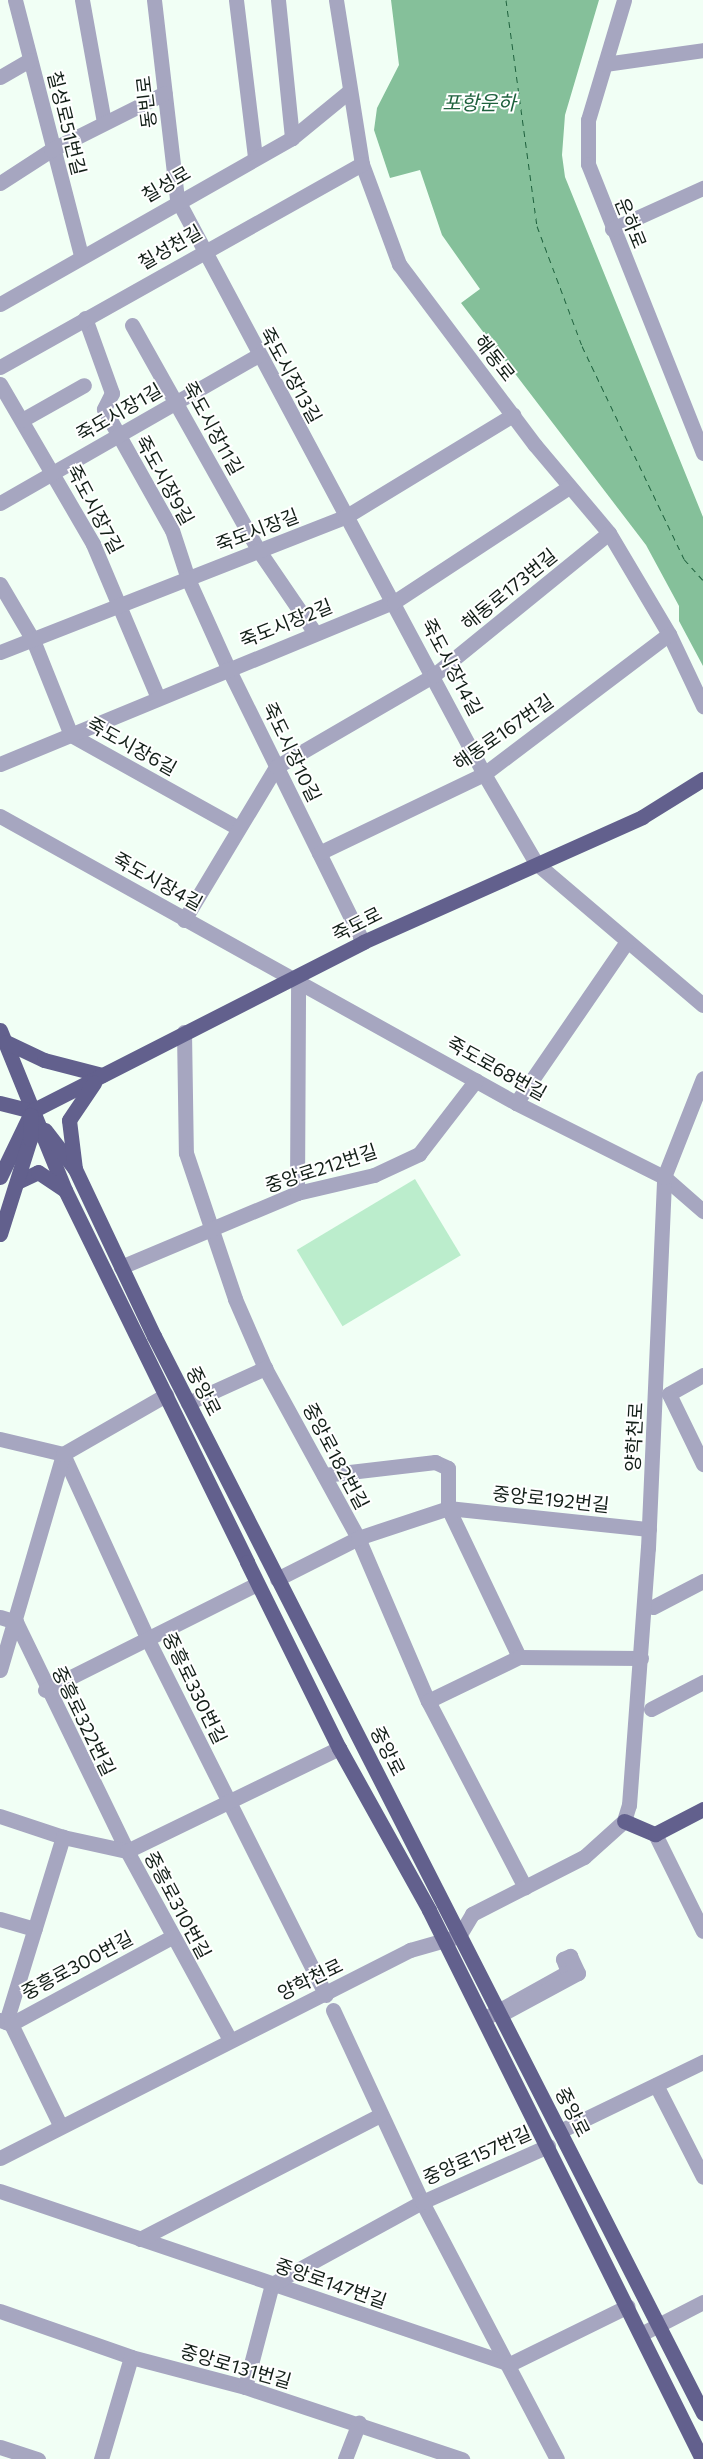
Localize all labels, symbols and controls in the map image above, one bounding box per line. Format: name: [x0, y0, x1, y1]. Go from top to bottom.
street label: 칠성로51번길: [43, 69, 91, 177]
street label: 동빈로: [131, 75, 161, 129]
water label: 포항운하: [442, 90, 516, 114]
street label: 칠성로: [138, 161, 194, 207]
street label: 운하로: [611, 194, 651, 252]
street label: 칠성천길: [134, 220, 206, 274]
street label: 죽도시장13길: [255, 323, 327, 427]
street label: 해동로: [470, 330, 520, 386]
street label: 죽도시장11길: [178, 377, 248, 479]
street label: 죽도시장1길: [72, 378, 166, 446]
street label: 죽도시장9길: [131, 431, 199, 529]
street label: 죽도시장7길: [62, 461, 128, 557]
street label: 죽도시장길: [212, 504, 302, 556]
street label: 해동로173번길: [457, 544, 561, 634]
street label: 죽도시장2길: [236, 594, 336, 652]
street label: 죽도시장14길: [417, 614, 487, 720]
street label: 해동로167번길: [449, 689, 557, 775]
street label: 죽도시장10길: [258, 699, 326, 805]
street label: 죽도시장6길: [83, 712, 181, 780]
street label: 죽도시장4길: [109, 847, 207, 915]
street label: 죽도로: [328, 902, 386, 946]
street label: 죽도로68번길: [443, 1031, 551, 1105]
street label: 중앙로212번길: [262, 1139, 380, 1197]
street label: 중앙로: [182, 1362, 226, 1420]
street label: 중앙로182번길: [298, 1399, 374, 1513]
street label: 양학천로: [621, 1401, 647, 1473]
street label: 중앙로192번길: [491, 1482, 611, 1516]
street label: 중흥로330번길: [158, 1628, 232, 1748]
street label: 중흥로322번길: [48, 1662, 120, 1780]
street label: 중앙로: [366, 1722, 410, 1780]
street label: 중흥로310번길: [140, 1847, 216, 1963]
street label: 중흥로300번길: [17, 1926, 137, 2004]
street label: 양학천로: [274, 1953, 346, 2005]
street label: 중앙로: [551, 2083, 595, 2141]
street label: 중앙로157번길: [419, 2121, 535, 2189]
street label: 중앙로147번길: [272, 2253, 390, 2313]
street label: 중앙로131번길: [178, 2339, 294, 2393]

